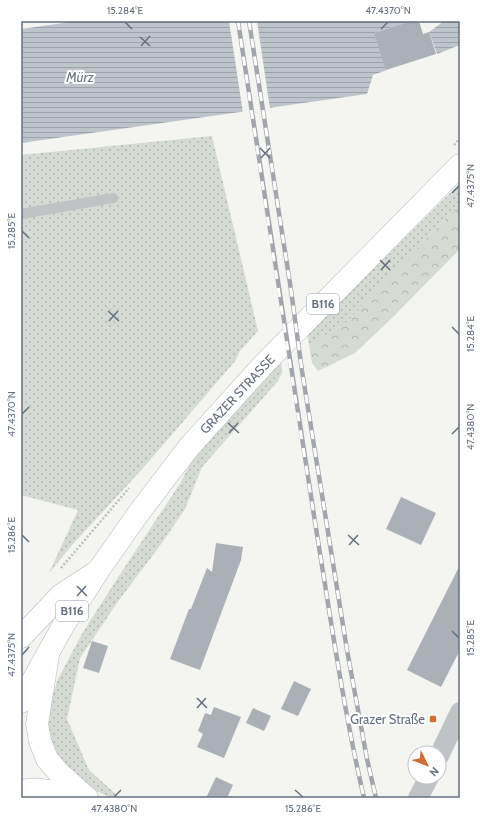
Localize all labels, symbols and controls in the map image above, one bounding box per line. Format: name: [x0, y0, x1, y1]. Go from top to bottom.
text: 15.284°E: [107, 4, 144, 17]
text: 47.4370°N: [365, 4, 411, 17]
water label: Mürz: [65, 68, 95, 86]
text: 47.4375°N: [464, 164, 477, 208]
text: 15.285°E: [5, 213, 18, 249]
road number: B116: [307, 294, 339, 314]
text: 15.284°E: [464, 315, 477, 352]
street label: GRAZER STRASSE: [196, 351, 278, 437]
text: 47.4370°N: [5, 391, 18, 437]
text: 47.4380°N: [464, 404, 477, 450]
text: 15.286°E: [5, 517, 18, 553]
road number: B116: [56, 601, 88, 621]
text: 15.285°E: [464, 620, 477, 656]
text: 47.4375°N: [5, 633, 18, 677]
place label: Grazer Straße: [350, 711, 425, 727]
marker: Grazer Straße: [428, 714, 438, 724]
north arrow: [407, 745, 447, 785]
text: N: [427, 764, 442, 779]
text: 47.4380°N: [91, 802, 137, 815]
text: 15.286°E: [285, 802, 321, 815]

